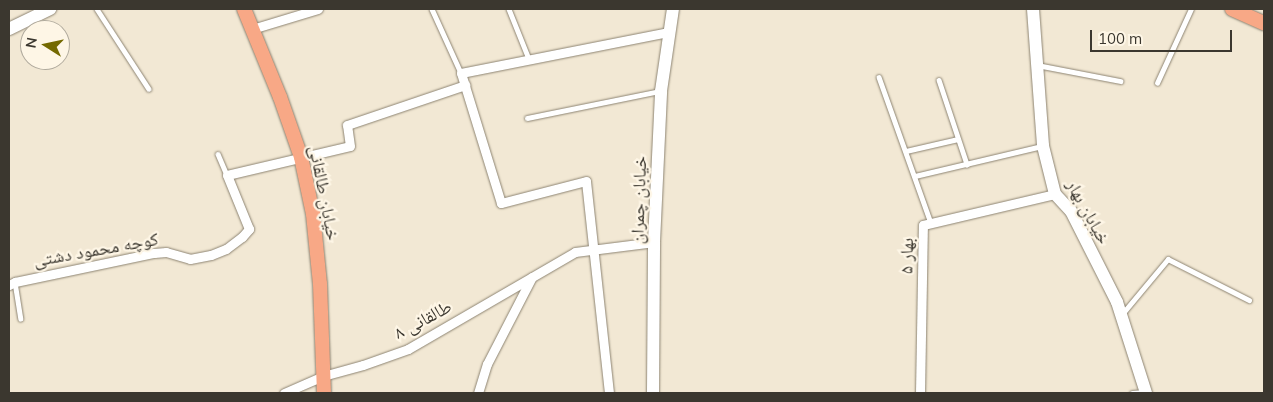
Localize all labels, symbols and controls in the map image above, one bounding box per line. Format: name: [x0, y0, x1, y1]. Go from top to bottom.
north arrow: [20, 20, 70, 70]
scale bar: [1093, 20, 1236, 52]
text: 100 m: [1098, 29, 1142, 48]
text: N: [21, 36, 41, 49]
street label: خیابان طالقانی: [304, 144, 344, 242]
street label: خیابان چمران: [627, 156, 651, 244]
street label: خیابان بهار: [1061, 176, 1115, 248]
street label: کوچه محمود دشتی: [32, 228, 160, 272]
street label: بهار ۵: [896, 238, 918, 274]
street label: طالقانی ۸: [391, 296, 455, 344]

